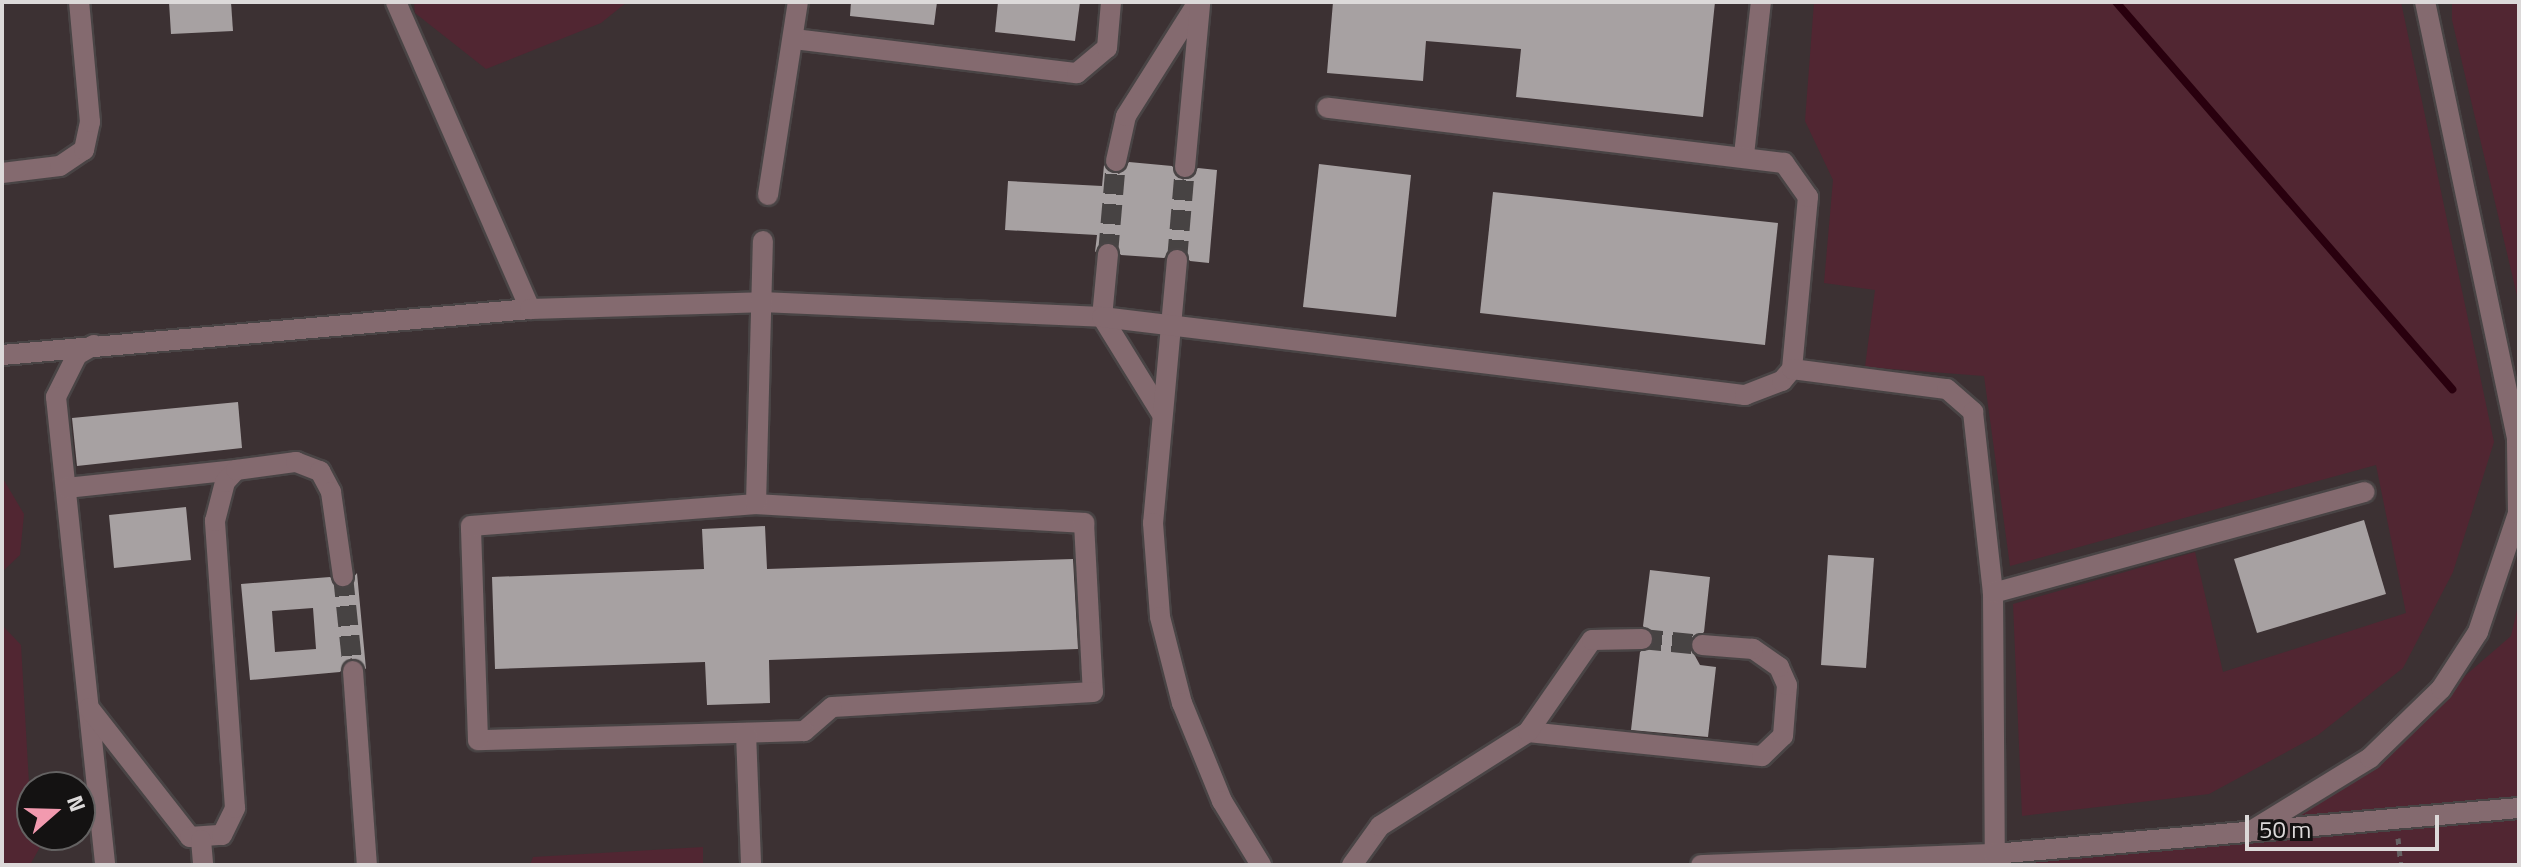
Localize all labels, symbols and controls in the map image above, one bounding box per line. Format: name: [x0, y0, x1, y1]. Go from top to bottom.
north arrow: [16, 771, 96, 851]
text: N: [58, 790, 95, 816]
scale bar: [2249, 799, 2443, 849]
text: 50 m: [2259, 811, 2311, 847]

